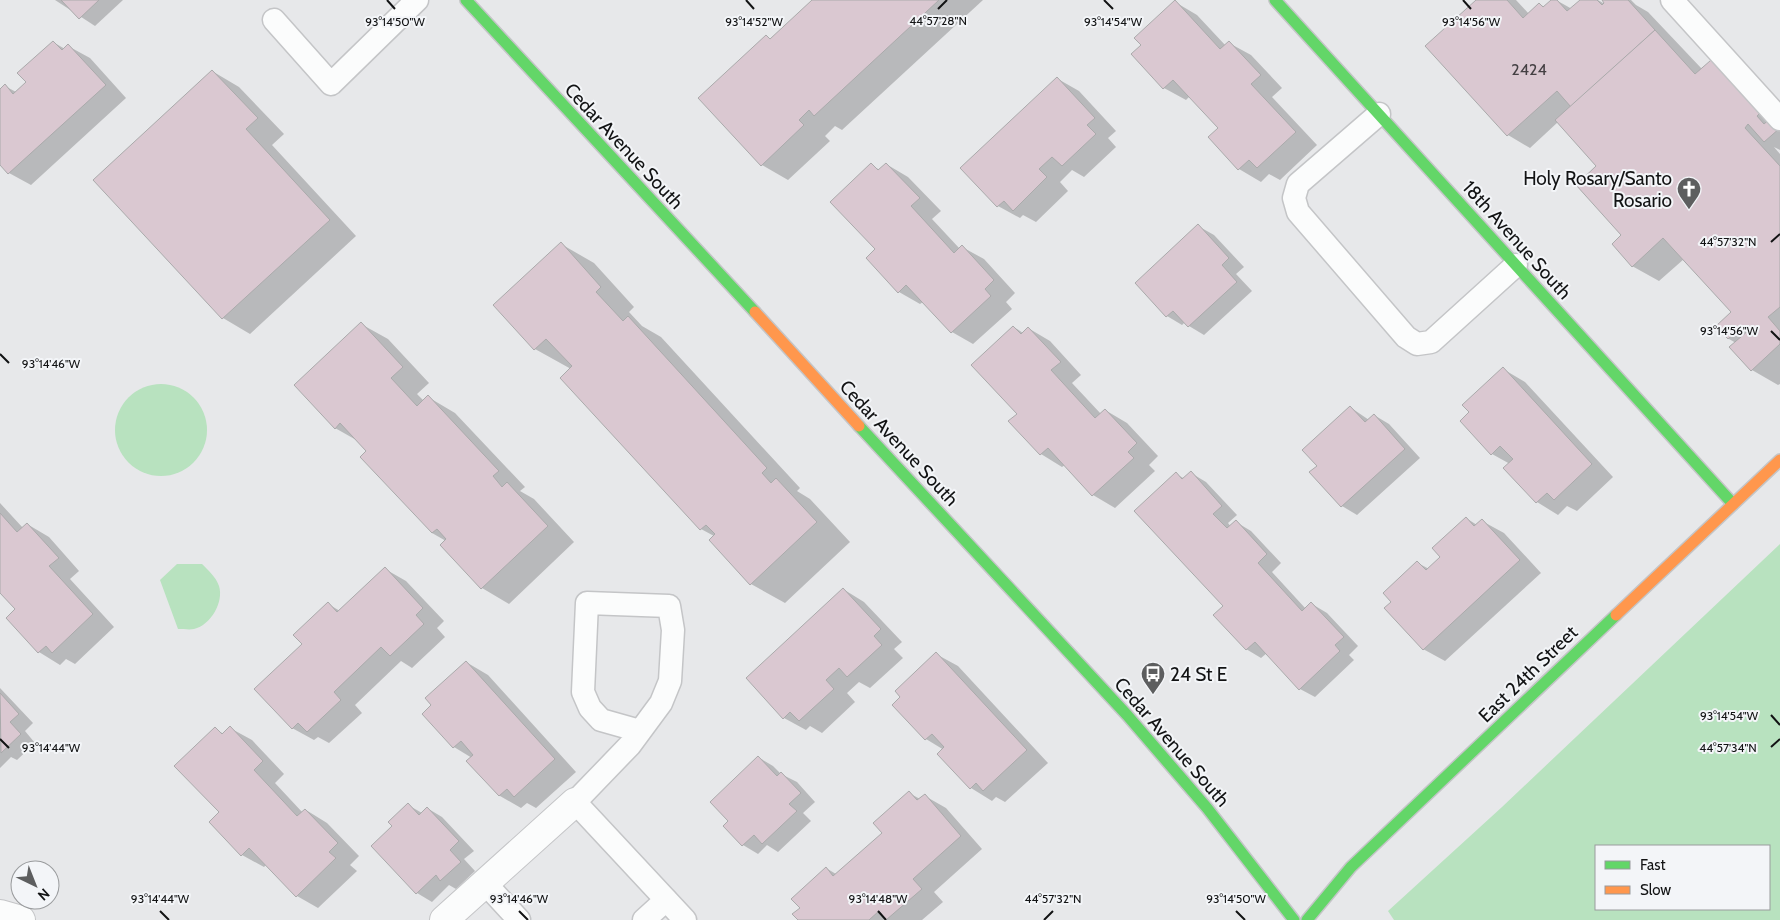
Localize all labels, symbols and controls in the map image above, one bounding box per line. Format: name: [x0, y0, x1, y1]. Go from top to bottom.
text: 44°57'28"N: [909, 13, 967, 28]
text: 93°14'50"W: [365, 14, 425, 29]
text: 93°14'52"W: [725, 14, 783, 29]
text: 93°14'54"W: [1084, 14, 1143, 29]
text: 93°14'56"W: [1442, 14, 1501, 29]
house number: 2424: [1511, 60, 1547, 79]
street label: Cedar Avenue South: [560, 78, 688, 214]
place label: Holy Rosary/Santo Rosario: [1523, 167, 1672, 212]
street label: 18th Avenue South: [1458, 176, 1576, 304]
church icon: Holy Rosary/Santo Rosario: [1676, 176, 1702, 210]
text: 44°57'32"N: [1700, 234, 1756, 249]
text: 93°14'56"W: [1700, 323, 1759, 338]
text: 93°14'46"W: [22, 356, 81, 371]
street label: Cedar Avenue South: [835, 375, 963, 511]
street label: East 24th Street: [1474, 621, 1583, 727]
bus stop icon: 24 St E: [1140, 661, 1166, 695]
place label: 24 St E: [1170, 663, 1227, 686]
street label: Cedar Avenue South: [1110, 673, 1234, 811]
text: 93°14'54"W: [1700, 708, 1759, 723]
text: 93°14'44"W: [22, 740, 81, 755]
text: 44°57'34"N: [1699, 740, 1757, 755]
legend: [1595, 845, 1770, 910]
text: Fast: [1640, 856, 1665, 874]
north arrow: [10, 860, 60, 910]
text: Slow: [1640, 881, 1671, 899]
text: N: [34, 885, 54, 904]
text: 93°14'44"W: [131, 891, 190, 906]
text: 93°14'46"W: [490, 891, 549, 906]
text: 93°14'48"W: [849, 891, 908, 906]
text: 44°57'32"N: [1025, 891, 1081, 906]
text: 93°14'50"W: [1206, 891, 1266, 906]

